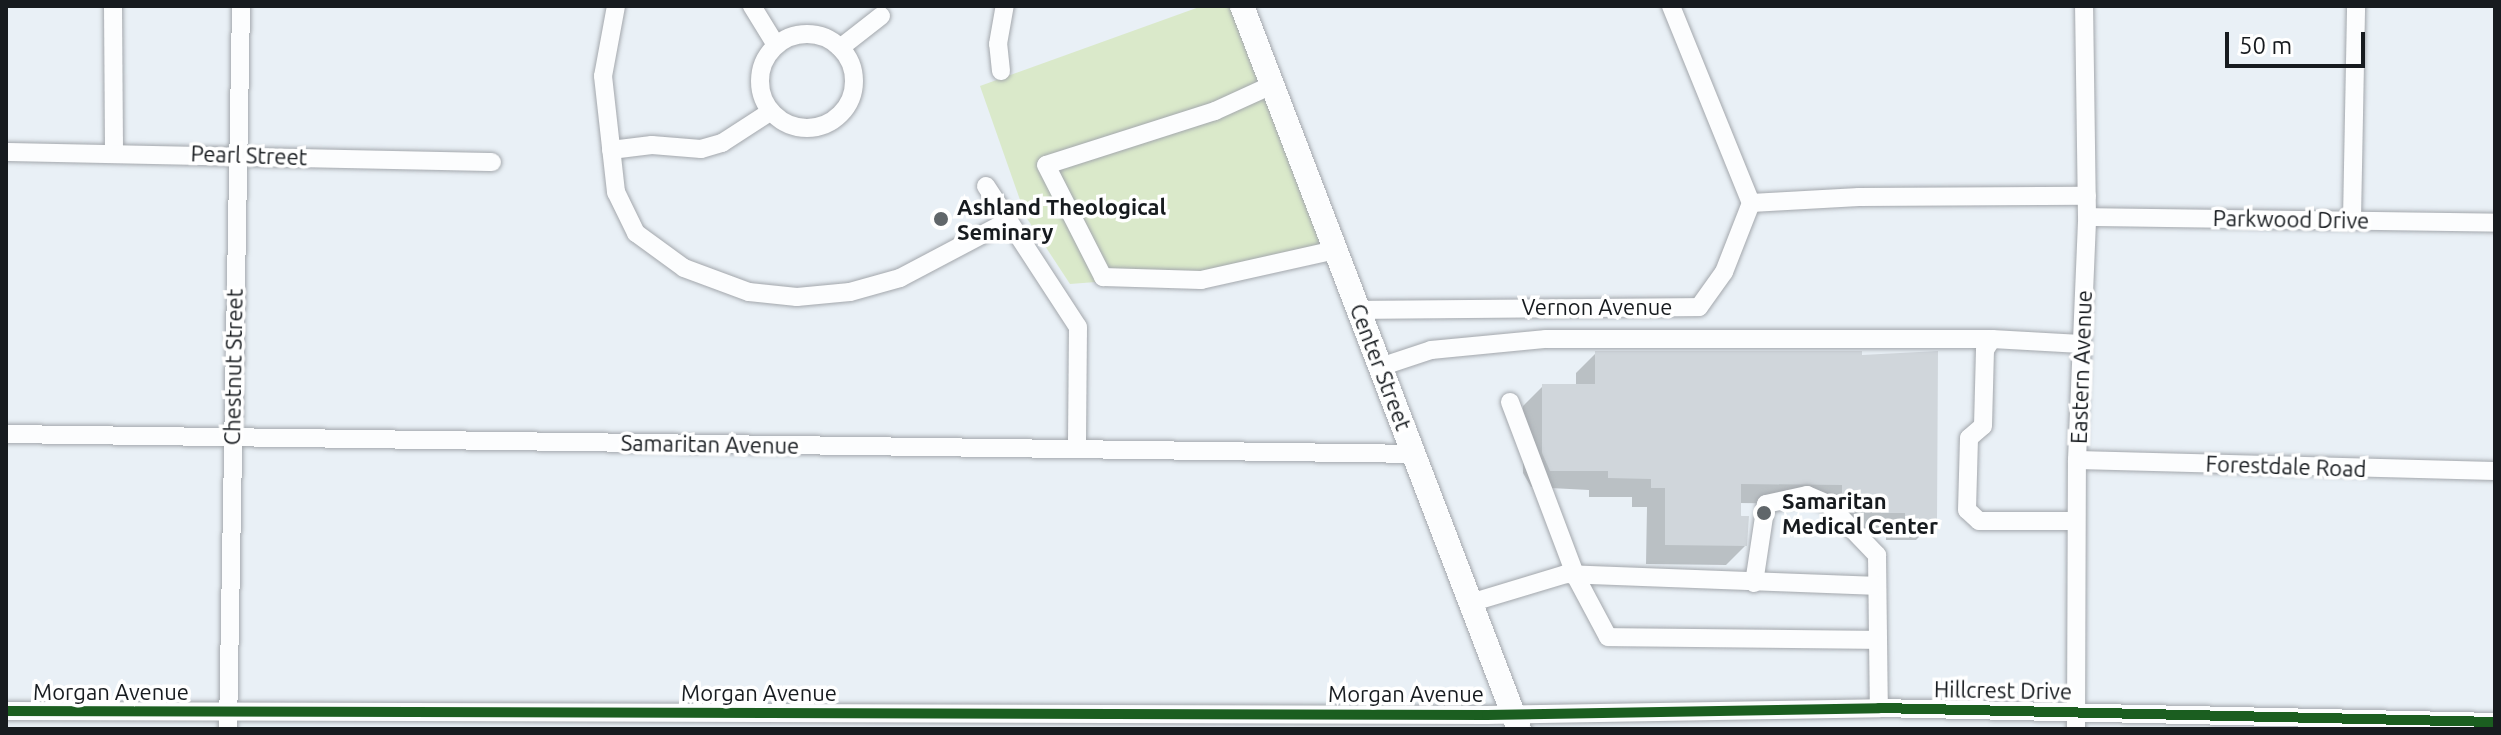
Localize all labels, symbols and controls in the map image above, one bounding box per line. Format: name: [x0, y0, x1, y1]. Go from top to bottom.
scale bar: [2229, 16, 2369, 66]
text: 50 m: [2239, 32, 2292, 59]
street label: Pearl Street: [190, 140, 308, 170]
place label: Ashland Theological Seminary: [957, 193, 1166, 244]
street label: Parkwood Drive: [2213, 204, 2369, 234]
marker: Ashland Theological Seminary: [932, 210, 950, 228]
street label: Chestnut Street: [218, 288, 248, 446]
street label: Eastern Avenue: [2065, 290, 2097, 444]
street label: Vernon Avenue: [1522, 294, 1672, 320]
street label: Center Street: [1345, 300, 1417, 434]
street label: Samaritan Avenue: [621, 429, 799, 459]
street label: Forestdale Road: [2205, 450, 2367, 482]
place label: Samaritan Medical Center: [1782, 487, 1938, 538]
marker: Samaritan Medical Center: [1753, 502, 1775, 524]
street label: Hillcrest Drive: [1934, 676, 2072, 704]
street label: Morgan Avenue: [33, 679, 189, 705]
street label: Morgan Avenue: [681, 680, 837, 706]
street label: Morgan Avenue: [1328, 681, 1484, 707]

